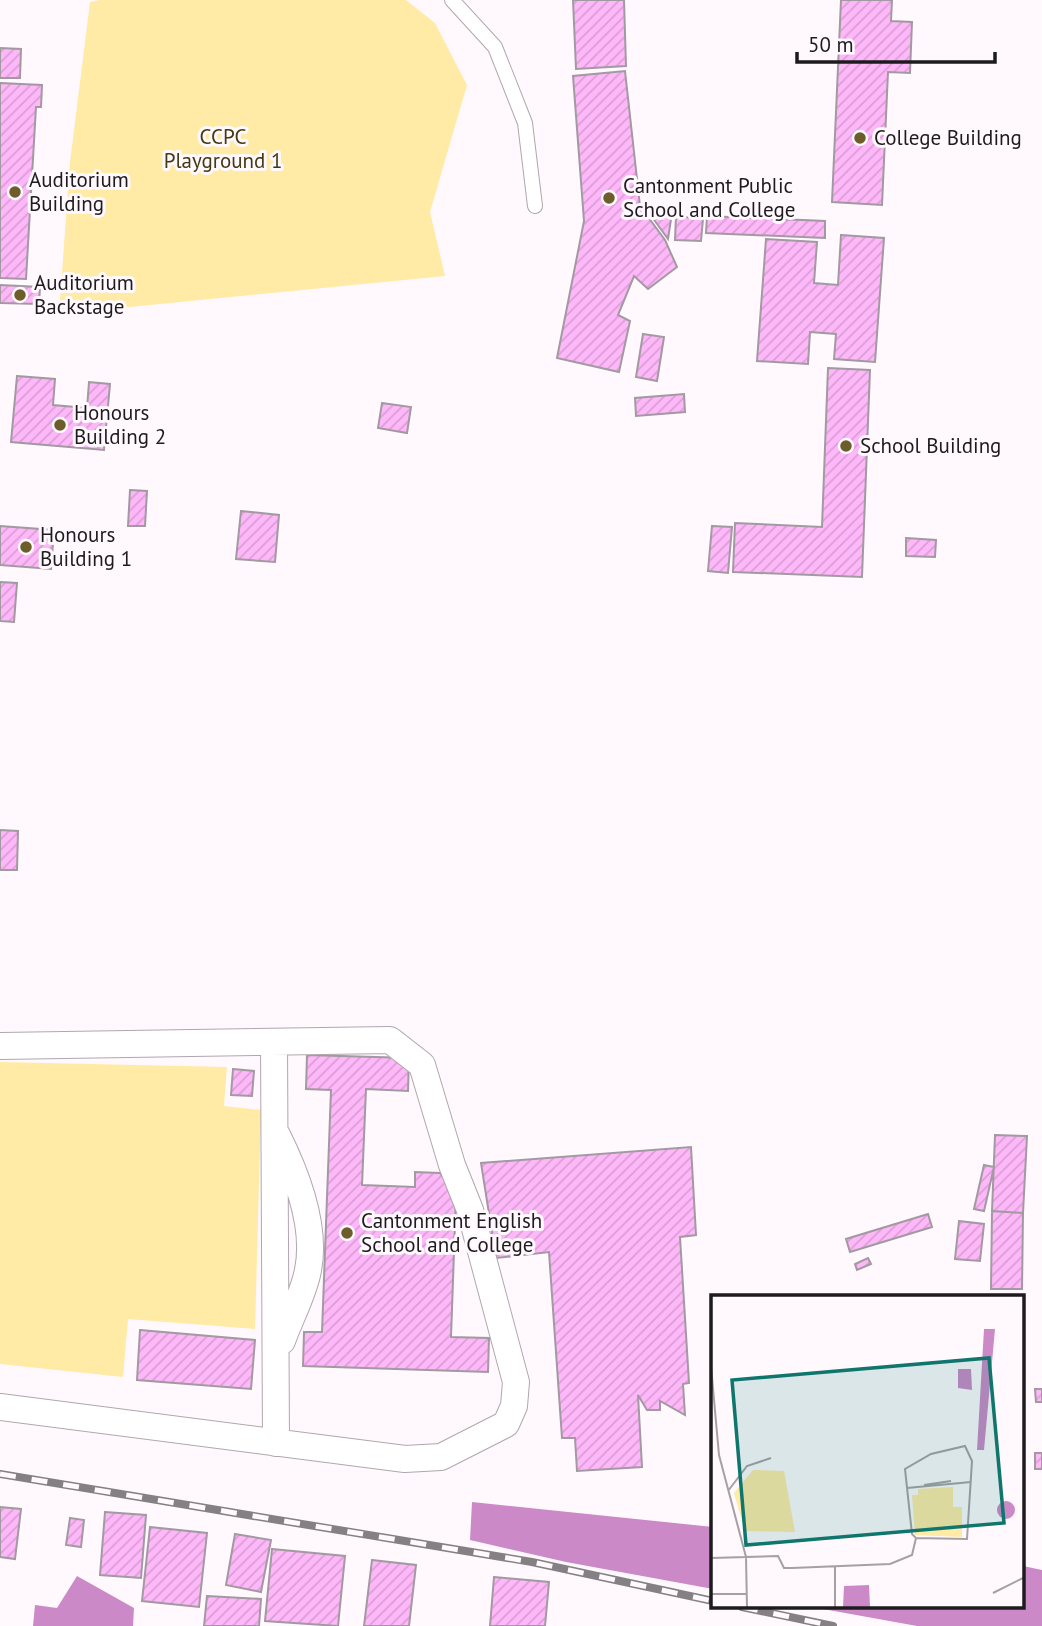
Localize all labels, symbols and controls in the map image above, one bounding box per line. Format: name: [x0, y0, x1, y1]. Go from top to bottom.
scale bar: [797, 21, 995, 65]
text: 50 m: [808, 31, 854, 58]
park label: CCPC Playground 1: [164, 123, 282, 174]
place label: College Building: [874, 124, 1022, 151]
marker: College Building: [852, 130, 868, 146]
place label: Auditorium Building: [29, 166, 129, 217]
place label: Cantonment Public School and College: [623, 172, 795, 223]
marker: Auditorium Building: [7, 184, 23, 200]
marker: Cantonment Public School and College: [601, 190, 617, 206]
place label: Auditorium Backstage: [34, 269, 134, 320]
marker: Auditorium Backstage: [12, 287, 28, 303]
place label: Honours Building 2: [74, 399, 166, 450]
marker: Honours Building 2: [52, 417, 68, 433]
place label: School Building: [860, 432, 1001, 459]
marker: School Building: [838, 438, 854, 454]
place label: Honours Building 1: [40, 521, 132, 572]
marker: Honours Building 1: [18, 539, 34, 555]
place label: Cantonment English School and College: [361, 1207, 542, 1258]
marker: Cantonment English School and College: [339, 1225, 355, 1241]
inset map: [711, 1295, 1024, 1608]

